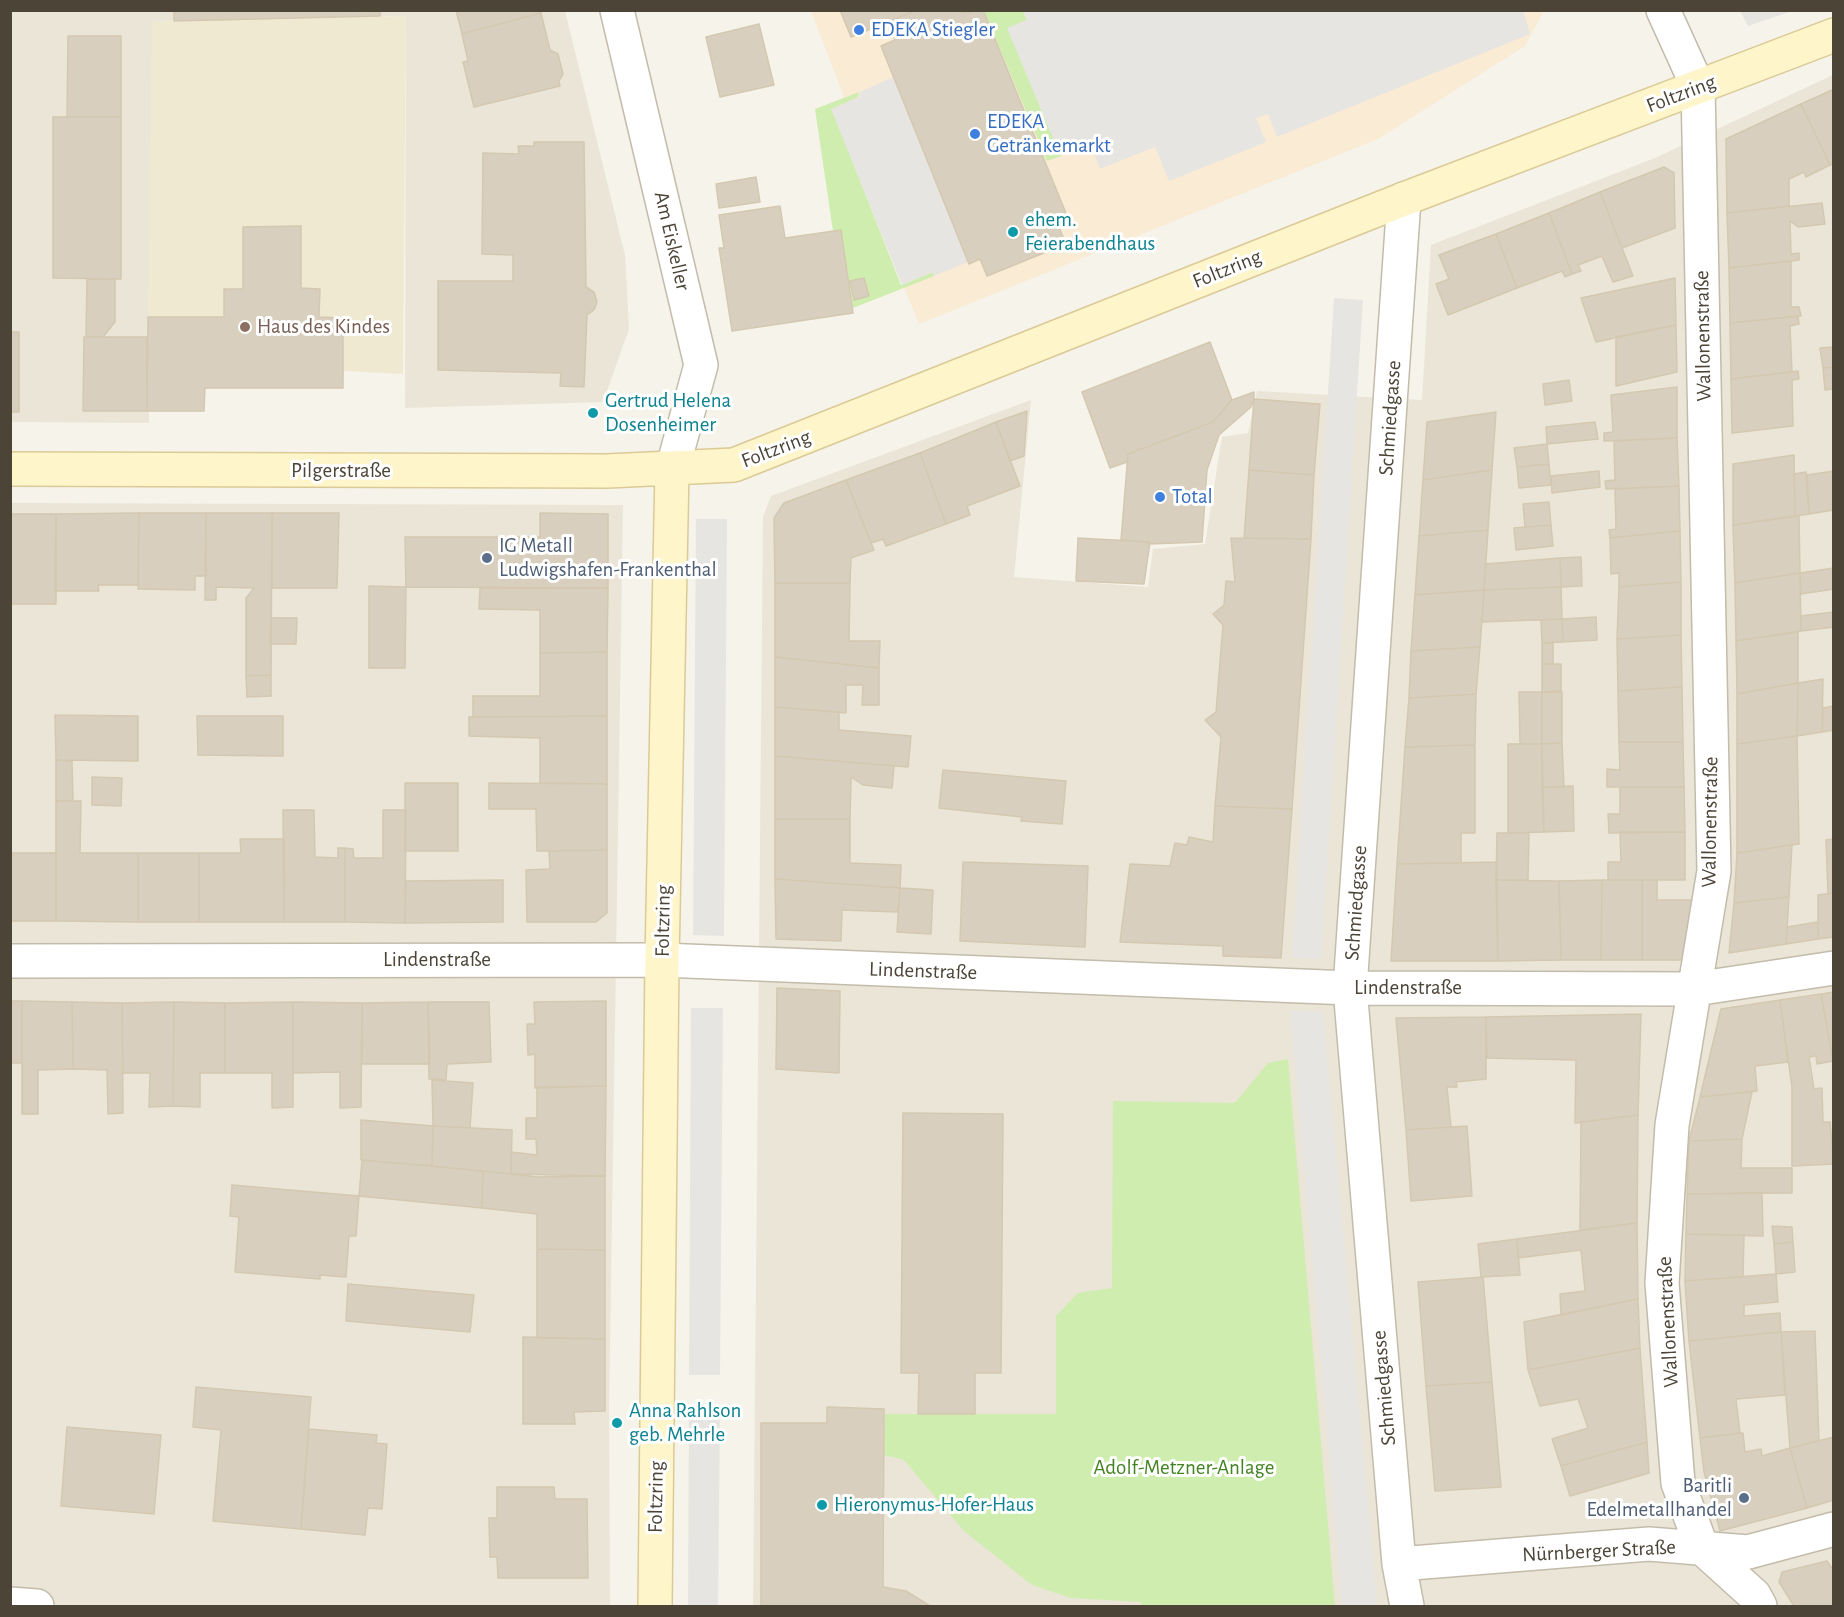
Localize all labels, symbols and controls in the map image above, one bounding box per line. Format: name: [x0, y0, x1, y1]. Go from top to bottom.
place label: EDEKA Stiegler: [871, 17, 995, 43]
marker: EDEKA Stiegler: [852, 23, 866, 37]
street label: Foltzring: [1643, 69, 1719, 119]
place label: EDEKA Getränkemarkt: [987, 109, 1111, 159]
marker: EDEKA Getränkemarkt: [968, 127, 982, 141]
street label: Am Eiskeller: [648, 189, 696, 293]
place label: ehem. Feierabendhaus: [1025, 207, 1155, 257]
marker: ehem. Feierabendhaus: [1006, 225, 1020, 239]
street label: Foltzring: [1189, 244, 1265, 294]
street label: Wallonenstraße: [1689, 270, 1717, 402]
place label: Haus des Kindes: [257, 314, 390, 340]
marker: Haus des Kindes: [238, 320, 252, 334]
street label: Schmiedgasse: [1373, 359, 1407, 477]
place label: Gertrud Helena Dosenheimer: [605, 388, 731, 438]
marker: Gertrud Helena Dosenheimer: [586, 406, 600, 420]
street label: Foltzring: [738, 424, 814, 474]
street label: Pilgerstraße: [291, 458, 391, 484]
place label: Total: [1172, 484, 1213, 510]
marker: Total: [1153, 490, 1167, 504]
place label: IG Metall Ludwigshafen-Frankenthal: [499, 533, 717, 583]
marker: IG Metall Ludwigshafen-Frankenthal: [480, 551, 494, 565]
street label: Wallonenstraße: [1696, 756, 1724, 888]
street label: Schmiedgasse: [1339, 844, 1373, 962]
street label: Foltzring: [650, 885, 676, 957]
street label: Lindenstraße: [383, 947, 491, 973]
street label: Lindenstraße: [869, 957, 977, 985]
street label: Lindenstraße: [1354, 975, 1462, 1001]
street label: Wallonenstraße: [1652, 1256, 1684, 1388]
street label: Schmiedgasse: [1366, 1329, 1402, 1447]
place label: Anna Rahlson geb. Mehrle: [629, 1398, 741, 1448]
marker: Anna Rahlson geb. Mehrle: [610, 1416, 624, 1430]
park label: Adolf-Metzner-Anlage: [1093, 1455, 1275, 1481]
street label: Foltzring: [643, 1461, 669, 1533]
place label: Baritli Edelmetallhandel: [1586, 1473, 1732, 1523]
marker: Baritli Edelmetallhandel: [1737, 1491, 1751, 1505]
place label: Hieronymus-Hofer-Haus: [834, 1492, 1034, 1518]
marker: Hieronymus-Hofer-Haus: [815, 1498, 829, 1512]
street label: Nürnberger Straße: [1522, 1534, 1676, 1568]

